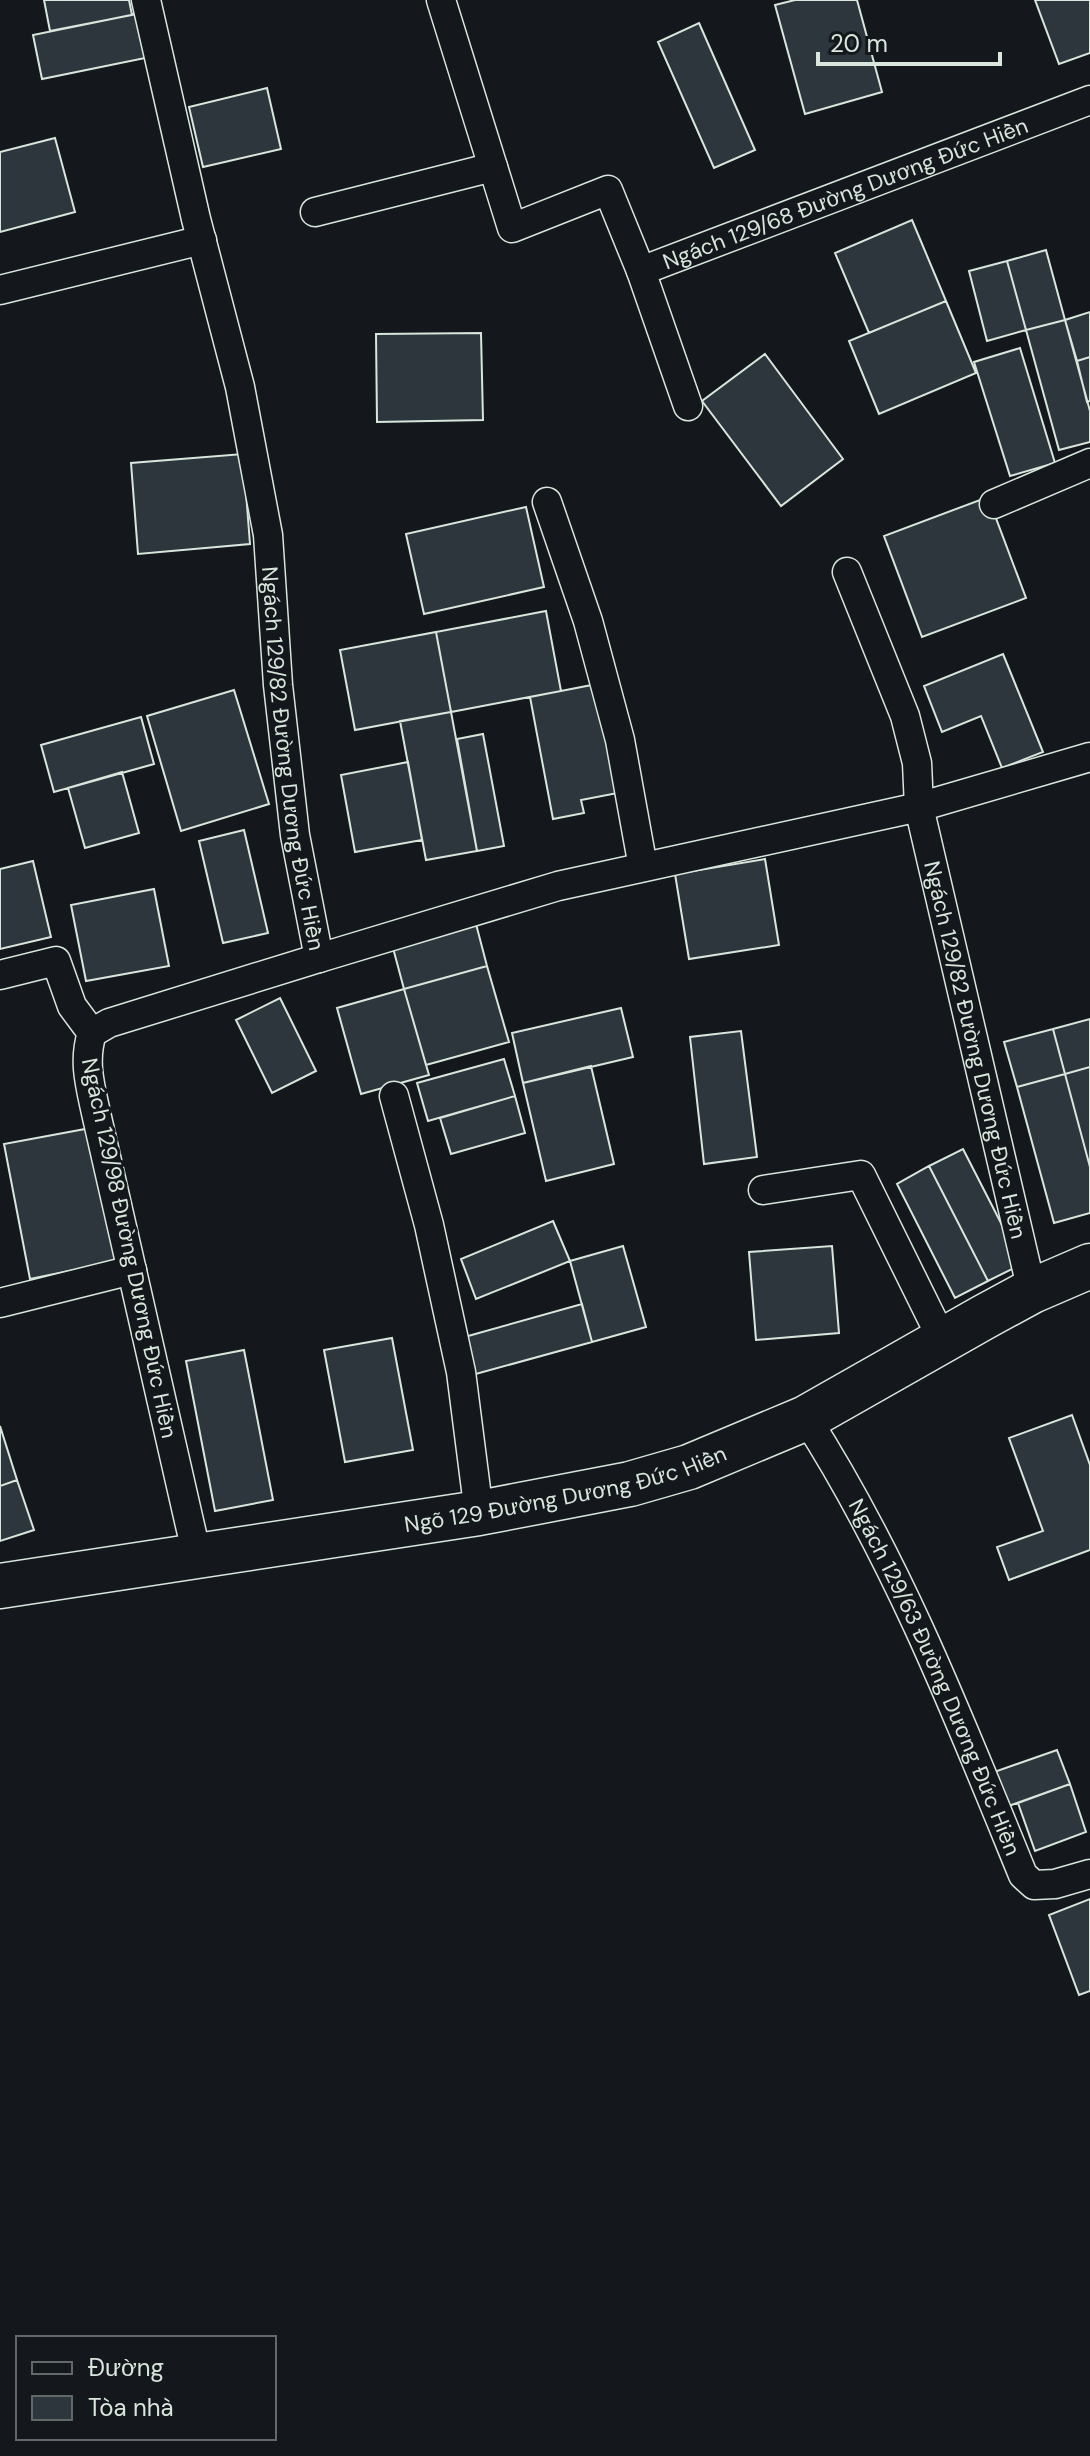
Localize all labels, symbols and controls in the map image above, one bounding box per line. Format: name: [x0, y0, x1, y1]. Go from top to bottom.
scale bar: [818, 16, 1000, 66]
text: 20 m: [830, 28, 888, 59]
street label: Ngách 129/68 Đường Dương Đức Hiền: [659, 111, 1032, 276]
street label: Ngách 129/82 Đường Dương Đức Hiền: [255, 566, 331, 953]
street label: Ngách 129/82 Đường Dương Đức Hiền: [917, 858, 1033, 1242]
street label: Ngách 129/98 Đường Dương Đức Hiền: [75, 1055, 184, 1441]
street label: Ngõ 129 Đường Dương Đức Hiền: [402, 1439, 731, 1539]
street label: Ngách 129/63 Đường Dương Đức Hiền: [842, 1494, 1027, 1860]
legend: [16, 2336, 276, 2440]
text: Đường: [88, 2352, 164, 2383]
text: Tòa nhà: [88, 2392, 174, 2423]

